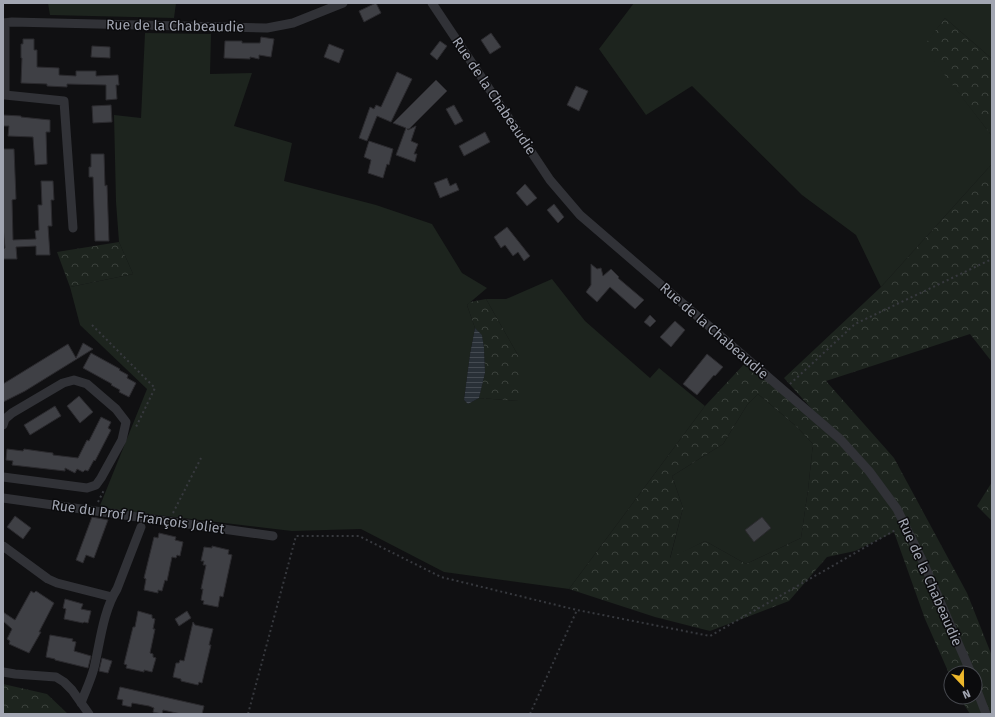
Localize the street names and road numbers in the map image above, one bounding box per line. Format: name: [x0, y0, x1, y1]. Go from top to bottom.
street label: Rue de la Chabeaudie: [106, 16, 244, 36]
street label: Rue de la Chabeaudie: [448, 34, 540, 158]
street label: Rue de la Chabeaudie: [656, 279, 772, 383]
street label: Rue du Prof J François Joliet: [50, 496, 227, 538]
street label: Rue de la Chabeaudie: [894, 515, 966, 649]

